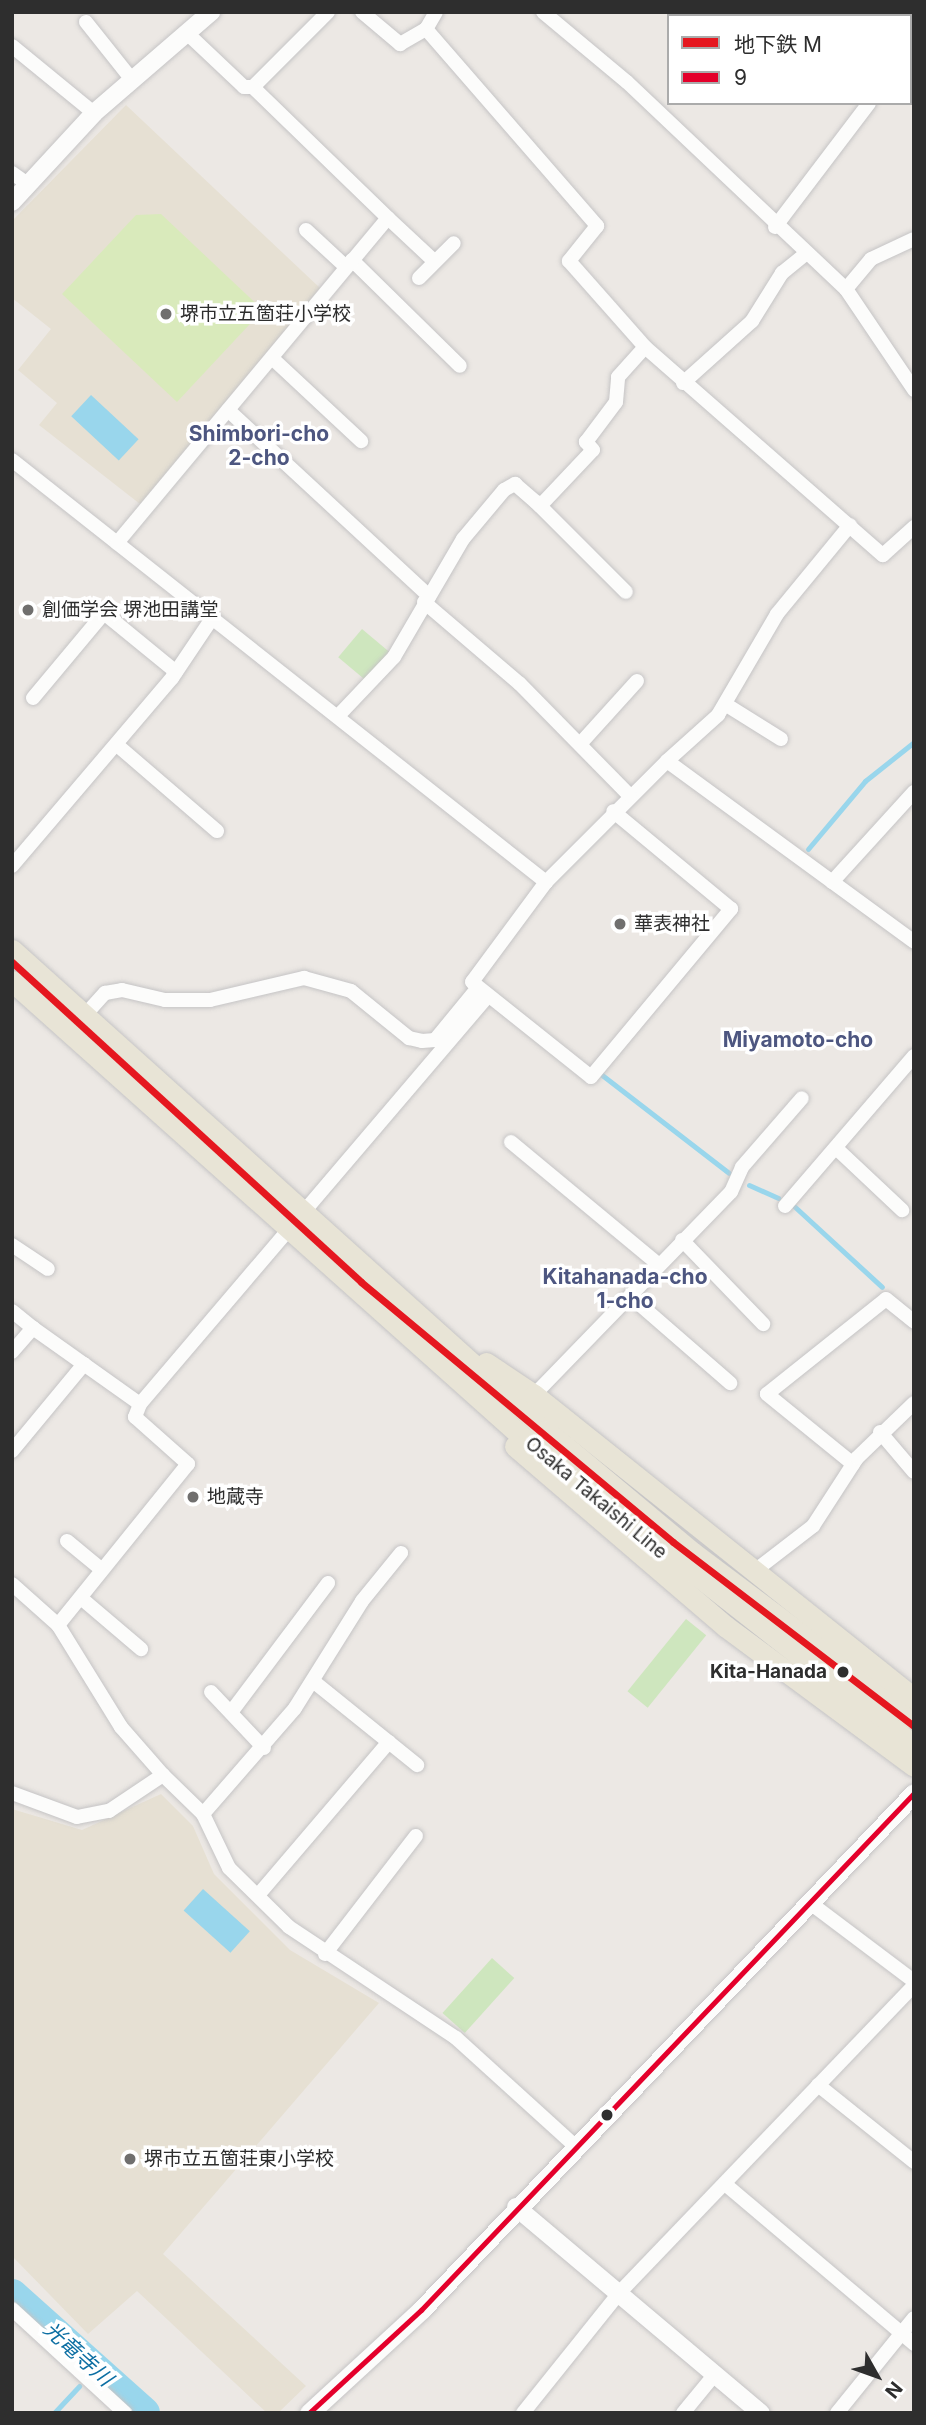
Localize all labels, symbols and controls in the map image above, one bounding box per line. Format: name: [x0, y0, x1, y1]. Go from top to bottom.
legend: [667, 14, 912, 105]
text: 地下鉄 M: [734, 32, 822, 57]
text: 9: [734, 65, 747, 90]
place label: 堺市立五箇荘小学校: [180, 303, 351, 325]
marker: 堺市立五箇荘小学校: [158, 306, 174, 322]
district label: Shimbori-cho 2-cho: [189, 421, 329, 471]
place label: 創価学会 堺池田講堂: [42, 599, 218, 621]
marker: 創価学会 堺池田講堂: [20, 602, 36, 618]
place label: 華表神社: [634, 913, 710, 935]
marker: 華表神社: [612, 916, 628, 932]
district label: Miyamoto-cho: [723, 1027, 873, 1053]
district label: Kitahanada-cho 1-cho: [542, 1264, 708, 1314]
street label: Osaka Takaishi Line: [521, 1432, 671, 1564]
place label: 地蔵寺: [207, 1486, 264, 1508]
marker: 地蔵寺: [185, 1489, 201, 1505]
place label: Kita-Hanada: [710, 1661, 827, 1683]
marker: Kita-Hanada: [833, 1662, 853, 1682]
unlabelled marker: [600, 2108, 614, 2122]
place label: 堺市立五箇荘東小学校: [144, 2148, 334, 2170]
marker: 堺市立五箇荘東小学校: [122, 2151, 138, 2167]
water label: 光竜寺川: [38, 2317, 118, 2391]
north arrow: [842, 2341, 912, 2411]
text: N: [880, 2377, 907, 2403]

